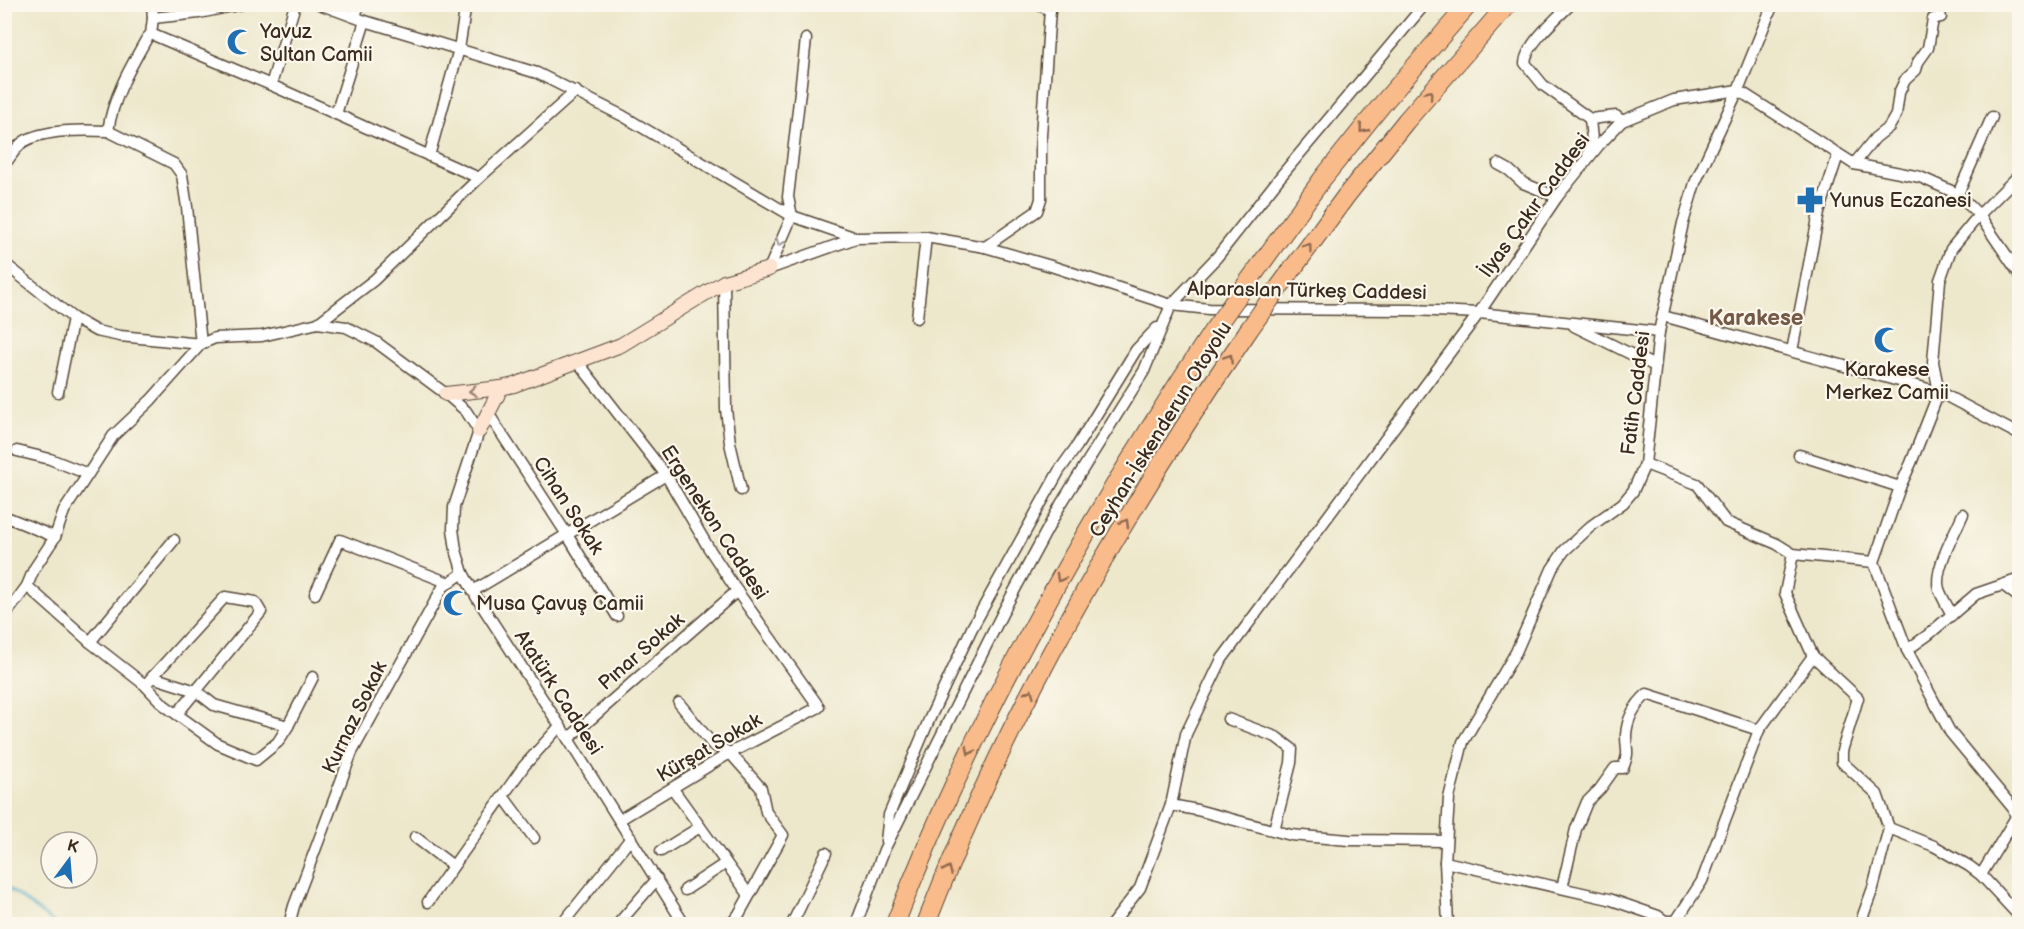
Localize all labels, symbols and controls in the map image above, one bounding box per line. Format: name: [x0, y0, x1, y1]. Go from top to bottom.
place label: Yavuz Sultan Camii: [259, 20, 373, 67]
mosque icon: Yavuz Sultan Camii: [225, 27, 255, 57]
one-way arrow: [1422, 90, 1433, 101]
one-way arrow: [1359, 122, 1370, 133]
street label: İlyas Çakır Caddesi: [1473, 128, 1595, 283]
pharmacy icon: Yunus Eczanesi: [1795, 185, 1825, 215]
place label: Yunus Eczanesi: [1829, 189, 1972, 213]
one-way arrow: [775, 236, 787, 247]
one-way arrow: [1301, 243, 1312, 254]
street label: Alparaslan Türkeş Caddesi: [1187, 277, 1427, 305]
district label: Karakese: [1709, 305, 1803, 332]
street label: Ceyhan-İskenderun Otoyolu: [1084, 317, 1237, 542]
mosque icon: Karakese Merkez Camii: [1872, 325, 1902, 355]
street label: Fatih Caddesi: [1616, 330, 1656, 457]
one-way arrow: [1222, 354, 1233, 365]
place label: Karakese Merkez Camii: [1825, 358, 1949, 405]
one-way arrow: [469, 384, 478, 397]
street label: Ergenekon Caddesi: [655, 441, 773, 604]
street label: Cihan Sokak: [528, 452, 609, 559]
one-way arrow: [1118, 519, 1130, 529]
one-way arrow: [1056, 572, 1067, 582]
mosque icon: Musa Çavuş Camii: [441, 588, 471, 618]
place label: Musa Çavuş Camii: [476, 592, 644, 616]
street label: Pınar Sokak: [594, 608, 690, 696]
street label: Atatürk Caddesi: [509, 626, 607, 759]
street label: Kurnaz Sokak: [317, 657, 393, 778]
one-way arrow: [1023, 689, 1035, 700]
street label: Kürşat Sokak: [653, 708, 766, 788]
one-way arrow: [966, 745, 978, 756]
north arrow: [39, 830, 99, 890]
text: K: [65, 836, 81, 858]
one-way arrow: [941, 866, 953, 877]

